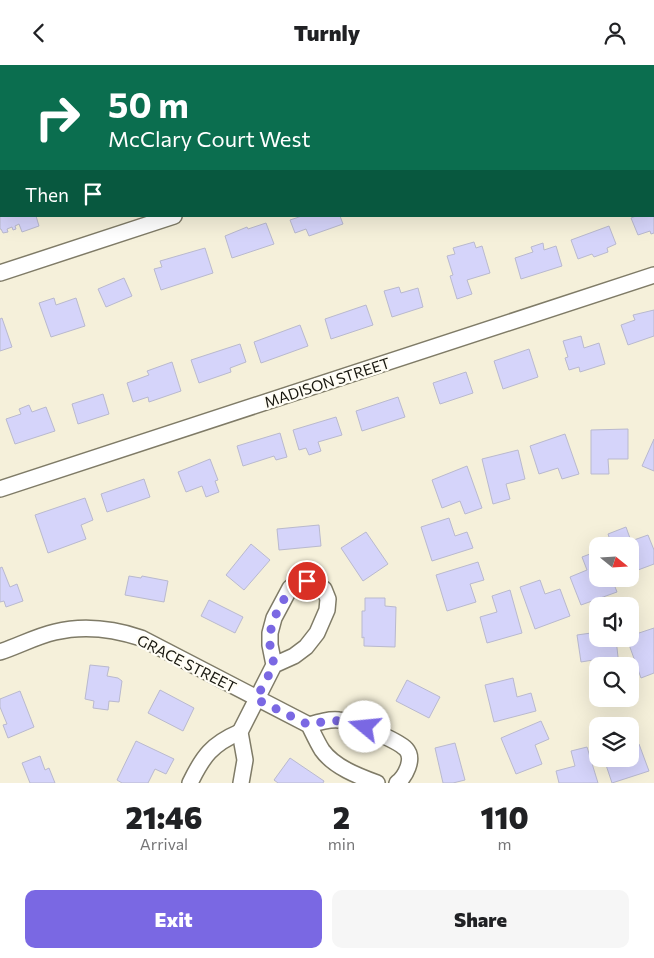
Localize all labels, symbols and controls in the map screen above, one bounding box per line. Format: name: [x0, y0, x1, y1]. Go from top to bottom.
icon: back: [25, 19, 53, 47]
text: Turnly: [294, 19, 360, 46]
icon: person: [601, 19, 629, 47]
text: 50 m: [108, 82, 189, 125]
icon: right: [25, 85, 90, 150]
text: McClary Court West: [108, 125, 310, 152]
icon: arrive: [79, 180, 107, 208]
text: Then: [25, 183, 69, 206]
street label: MADISON STREET: [262, 353, 392, 411]
north arrow: [589, 537, 639, 587]
map controls: [589, 537, 639, 767]
pin: [286, 560, 328, 602]
icon: arrive: [293, 567, 321, 595]
button: sound: [589, 597, 639, 647]
street label: GRACE STREET: [134, 630, 240, 696]
button: search: [589, 657, 639, 707]
position arrow: [338, 700, 390, 752]
button: layers: [589, 717, 639, 767]
text: 21:46: [125, 798, 202, 835]
text: 2: [333, 798, 350, 835]
text: 110: [480, 798, 529, 835]
text: Arrival: [140, 834, 188, 853]
text: min: [328, 834, 355, 853]
text: m: [498, 834, 512, 853]
button: Exit: [25, 890, 322, 948]
button: Share: [332, 890, 629, 948]

